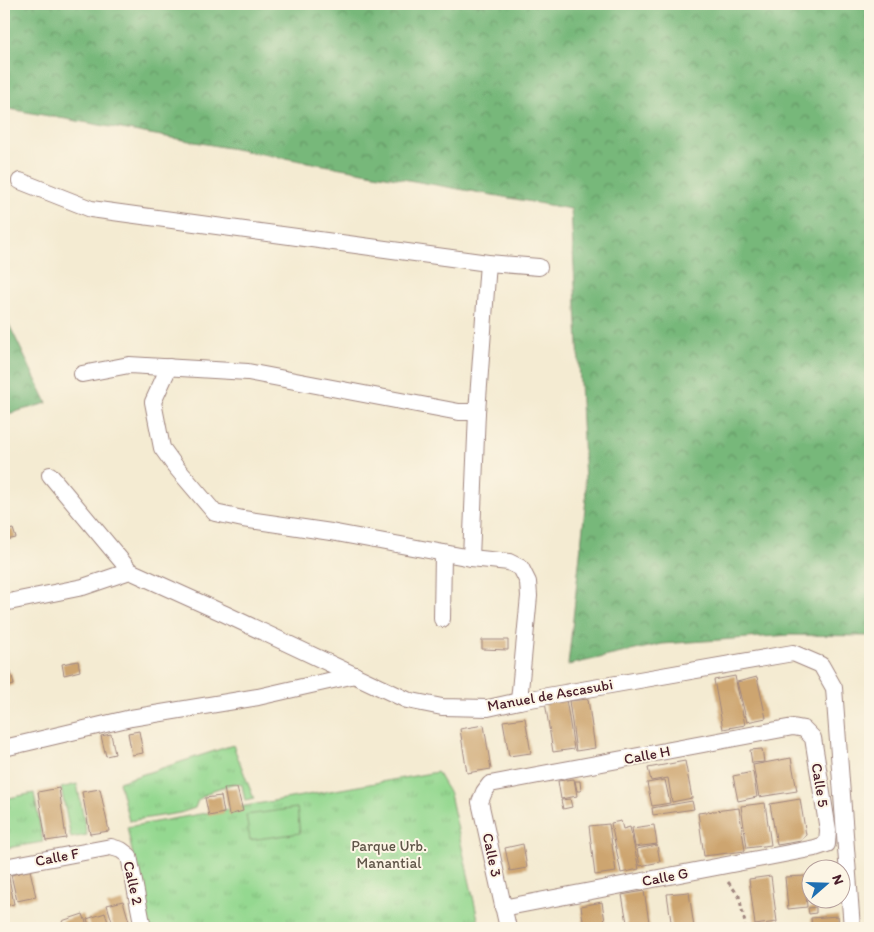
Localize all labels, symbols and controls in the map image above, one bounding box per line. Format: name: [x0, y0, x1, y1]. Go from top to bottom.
street label: Manuel de Ascasubi: [486, 675, 614, 715]
street label: Calle H: [622, 742, 672, 768]
street label: Calle 5: [808, 762, 832, 808]
street label: Calle 3: [479, 831, 505, 879]
park label: Parque Urb. Manantial: [351, 837, 427, 872]
street label: Calle F: [34, 844, 81, 870]
street label: Calle 2: [119, 859, 147, 907]
north arrow: [802, 860, 852, 910]
street label: Calle G: [640, 864, 690, 890]
text: N: [828, 872, 847, 887]

